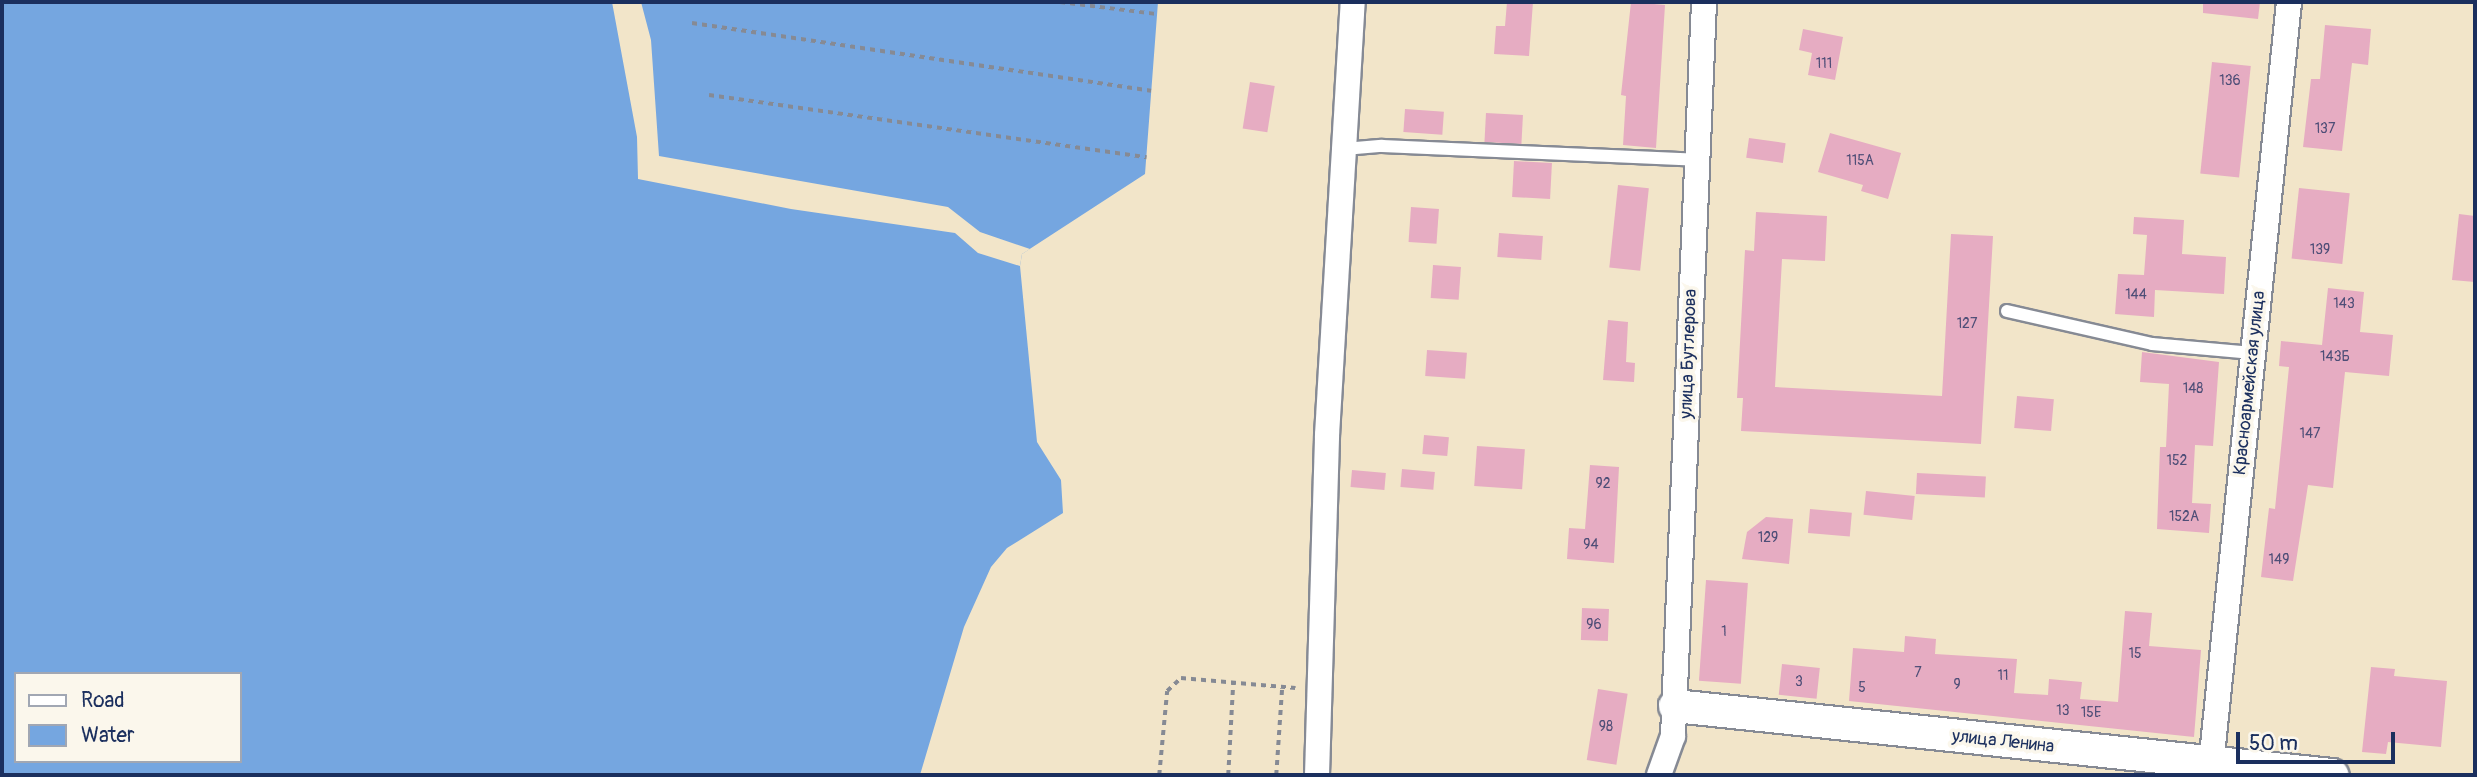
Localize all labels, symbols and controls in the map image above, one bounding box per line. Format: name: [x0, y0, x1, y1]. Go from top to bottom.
house number: 111: [1816, 56, 1832, 72]
house number: 136: [2219, 73, 2241, 89]
house number: 137: [2315, 121, 2335, 137]
house number: 115А: [1846, 153, 1874, 169]
house number: 139: [2310, 242, 2330, 258]
house number: 144: [2125, 287, 2147, 303]
street label: улица Бутлерова: [1676, 289, 1702, 419]
street label: Красноармейская улица: [2230, 290, 2270, 476]
house number: 143: [2333, 296, 2355, 312]
house number: 127: [1957, 316, 1977, 332]
house number: 143Б: [2320, 349, 2350, 365]
house number: 148: [2183, 381, 2203, 397]
house number: 147: [2300, 426, 2320, 442]
house number: 152: [2167, 453, 2187, 469]
house number: 92: [1595, 476, 1611, 492]
house number: 152А: [2169, 509, 2199, 525]
house number: 129: [1758, 530, 1778, 546]
house number: 94: [1583, 537, 1599, 553]
house number: 149: [2269, 552, 2289, 568]
house number: 96: [1586, 617, 1602, 633]
house number: 1: [1721, 624, 1727, 640]
house number: 15: [2128, 646, 2142, 662]
house number: 7: [1914, 665, 1922, 681]
house number: 11: [1998, 668, 2008, 684]
legend: [14, 672, 242, 763]
house number: 3: [1795, 674, 1803, 690]
house number: 9: [1953, 677, 1961, 693]
house number: 5: [1858, 680, 1866, 696]
text: Road: [81, 687, 125, 714]
house number: 13: [2056, 703, 2070, 719]
house number: 15Е: [2081, 705, 2101, 721]
scale bar: [2239, 718, 2398, 762]
house number: 98: [1599, 719, 1613, 735]
text: Water: [81, 722, 134, 749]
street label: улица Ленина: [1951, 726, 2055, 758]
text: 50 m: [2249, 730, 2298, 757]

